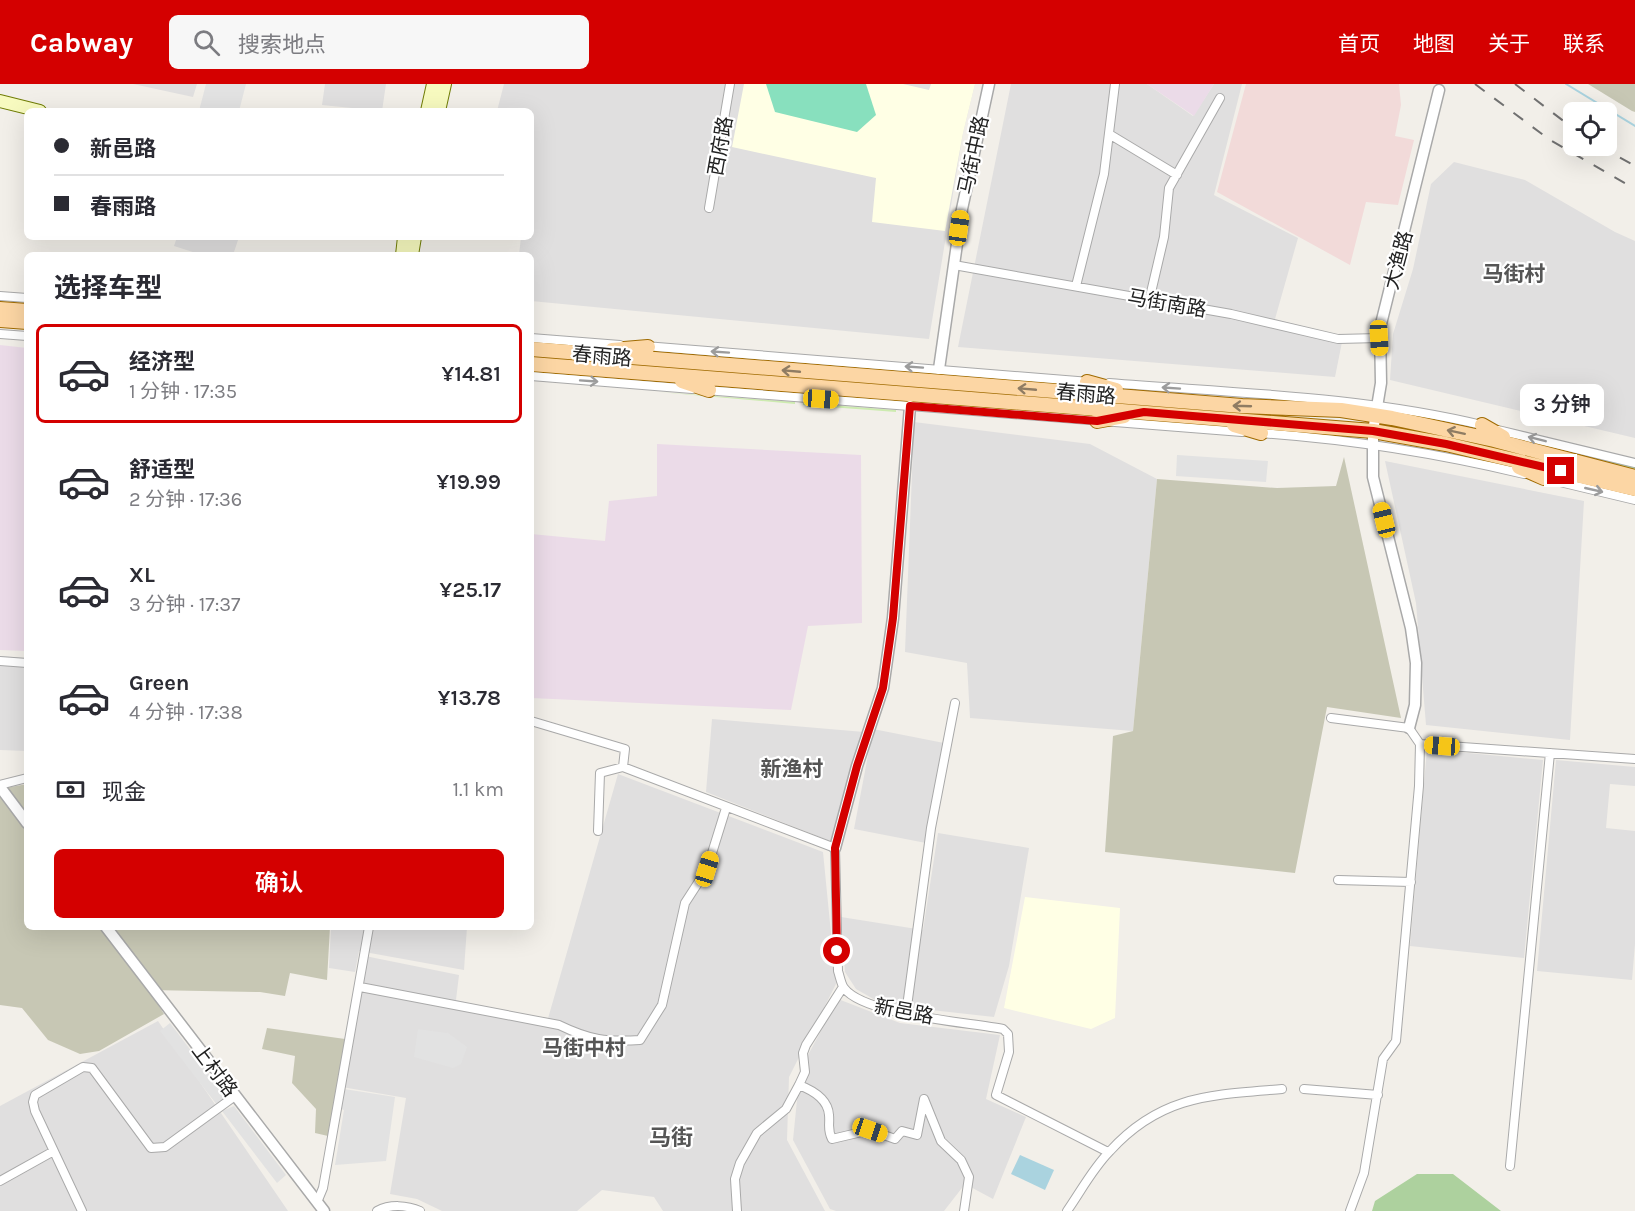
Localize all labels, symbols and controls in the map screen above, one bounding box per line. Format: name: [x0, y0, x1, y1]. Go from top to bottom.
search box: [169, 15, 589, 69]
text: Cabway: [30, 26, 133, 59]
icon: search: [190, 26, 223, 59]
text: 搜索地点: [238, 32, 326, 58]
text: 首页: [1338, 32, 1380, 56]
text: 地图: [1413, 32, 1455, 56]
text: 关于: [1488, 32, 1530, 56]
text: 联系: [1563, 32, 1605, 56]
map controls: [1563, 102, 1617, 156]
button: locate: [1563, 102, 1617, 156]
street label: 马街中路: [954, 114, 993, 197]
street label: 西府路: [704, 115, 737, 178]
text: 新邑路: [90, 136, 156, 162]
text: 春雨路: [90, 194, 156, 220]
car: [948, 209, 970, 247]
street label: 大渔路: [1380, 228, 1417, 292]
district label: 马街村: [1483, 262, 1546, 286]
text: 选择车型: [54, 272, 162, 304]
street label: 马街南路: [1126, 285, 1208, 322]
car: [1369, 320, 1389, 356]
street label: 春雨路: [571, 342, 633, 371]
one-way arrow: [710, 346, 730, 357]
icon: car: [57, 347, 111, 401]
text: 经济型: [129, 349, 195, 375]
text: ¥14.81: [442, 361, 501, 387]
one-way arrow: [905, 361, 925, 372]
one-way arrow: [781, 365, 801, 376]
one-way arrow: [579, 376, 599, 387]
text: 1 分钟 · 17:35: [129, 380, 237, 403]
street label: 春雨路: [1055, 380, 1117, 409]
one-way arrow: [1162, 382, 1182, 393]
one-way arrow: [1018, 383, 1037, 394]
callout: 3 分钟: [1519, 384, 1603, 426]
car: [802, 389, 840, 409]
text: 3 分钟: [1533, 393, 1591, 416]
one-way arrow: [1233, 400, 1253, 411]
one-way arrow: [1447, 426, 1466, 437]
one-way arrow: [1528, 433, 1547, 445]
icon: car: [57, 455, 111, 509]
text: 舒适型: [129, 457, 195, 483]
route end: [1547, 457, 1574, 484]
text: ¥19.99: [436, 469, 501, 495]
one-way arrow: [1584, 484, 1603, 496]
text: 2 分钟 · 17:36: [129, 488, 242, 511]
car: [1371, 500, 1397, 540]
text: XL: [129, 562, 155, 588]
icon: car: [57, 563, 111, 617]
text: ¥25.17: [439, 577, 501, 603]
text: 3 分钟 · 17:37: [129, 593, 240, 616]
text: Green: [129, 670, 190, 696]
icon: car: [57, 671, 111, 725]
text: ¥13.78: [438, 685, 501, 711]
text: 4 分钟 · 17:38: [129, 701, 243, 724]
car: [1423, 736, 1461, 756]
district label: 新渔村: [761, 757, 824, 781]
icon: cash: [54, 773, 87, 806]
text: 1.1 km: [452, 778, 504, 801]
text: 现金: [102, 779, 146, 805]
button: 确认: [54, 849, 504, 918]
car: [693, 849, 721, 889]
route start: [823, 937, 850, 964]
street label: 新邑路: [872, 994, 936, 1029]
district label: 马街中村: [542, 1036, 626, 1060]
street label: 上村路: [187, 1039, 242, 1101]
car: [850, 1116, 890, 1144]
district label: 马街: [649, 1125, 693, 1151]

